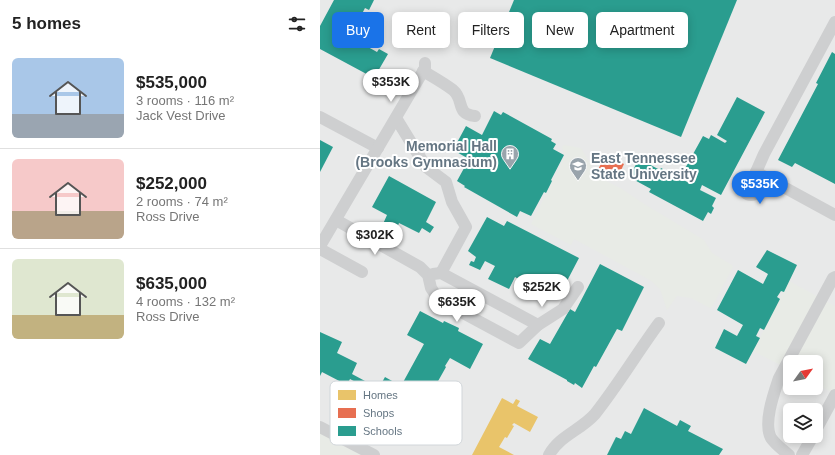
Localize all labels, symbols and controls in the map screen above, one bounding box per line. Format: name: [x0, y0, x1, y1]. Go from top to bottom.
chip: Buy: [332, 12, 384, 48]
chip: Rent: [392, 12, 450, 48]
chip: Filters: [458, 12, 524, 48]
chip: New: [532, 12, 588, 48]
chip: Apartment: [596, 12, 688, 48]
icon: filters: [286, 13, 308, 35]
text: 5 homes: [12, 14, 81, 33]
pin: $353K: [363, 69, 419, 103]
text: $535,000: [136, 73, 207, 92]
icon: home: [44, 74, 92, 122]
text: $353K: [372, 74, 410, 89]
text: 3 rooms · 116 m²: [136, 93, 234, 108]
text: Jack Vest Drive: [136, 108, 226, 123]
place label: Memorial Hall (Brooks Gymnasium): [355, 138, 497, 170]
building icon: Memorial Hall (Brooks Gymnasium): [500, 144, 520, 169]
place label: East Tennessee State University: [591, 150, 697, 182]
school or university icon: East Tennessee State University: [568, 156, 588, 181]
pin: $535K: [732, 171, 788, 205]
text: $252,000: [136, 174, 207, 193]
icon: home: [44, 175, 92, 223]
text: $535K: [741, 176, 779, 191]
text: 2 rooms · 74 m²: [136, 194, 228, 209]
text: Ross Drive: [136, 209, 200, 224]
pin: $302K: [347, 222, 403, 256]
text: $302K: [356, 227, 394, 242]
text: $635,000: [136, 274, 207, 293]
pin: $252K: [514, 274, 570, 308]
icon: home: [44, 275, 92, 323]
text: $252K: [523, 279, 561, 294]
pin: $635K: [429, 289, 485, 323]
text: 4 rooms · 132 m²: [136, 294, 235, 309]
text: $635K: [438, 294, 476, 309]
text: Ross Drive: [136, 309, 200, 324]
north arrow: [783, 355, 823, 395]
map controls: [783, 355, 823, 443]
legend: [330, 381, 462, 445]
text: Homes: [363, 389, 398, 401]
button: layers: [783, 403, 823, 443]
text: Shops: [363, 407, 395, 419]
text: Schools: [363, 425, 403, 437]

